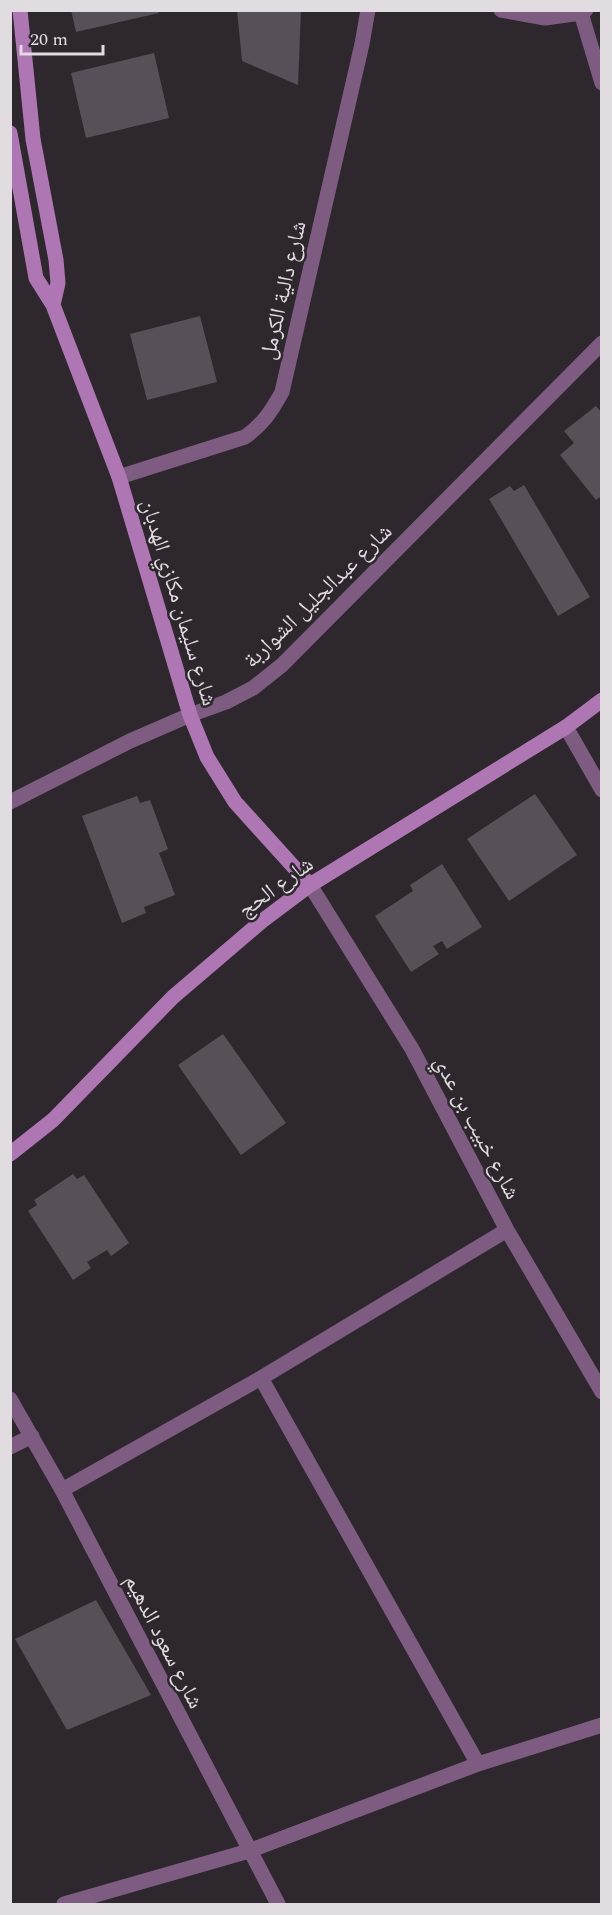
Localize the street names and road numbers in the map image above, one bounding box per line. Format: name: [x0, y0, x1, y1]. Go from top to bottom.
street label: شارع دالية الكرمل: [251, 218, 315, 363]
street label: شارع سليمان مكازي الهدبان: [131, 495, 226, 710]
street label: شارع عبدالجليل الشواربة: [236, 516, 400, 676]
street label: شارع الحج: [231, 848, 321, 926]
street label: شارع خبيب بن عدي: [425, 1050, 528, 1206]
street label: شارع سعود الدهيم: [116, 1569, 212, 1715]

